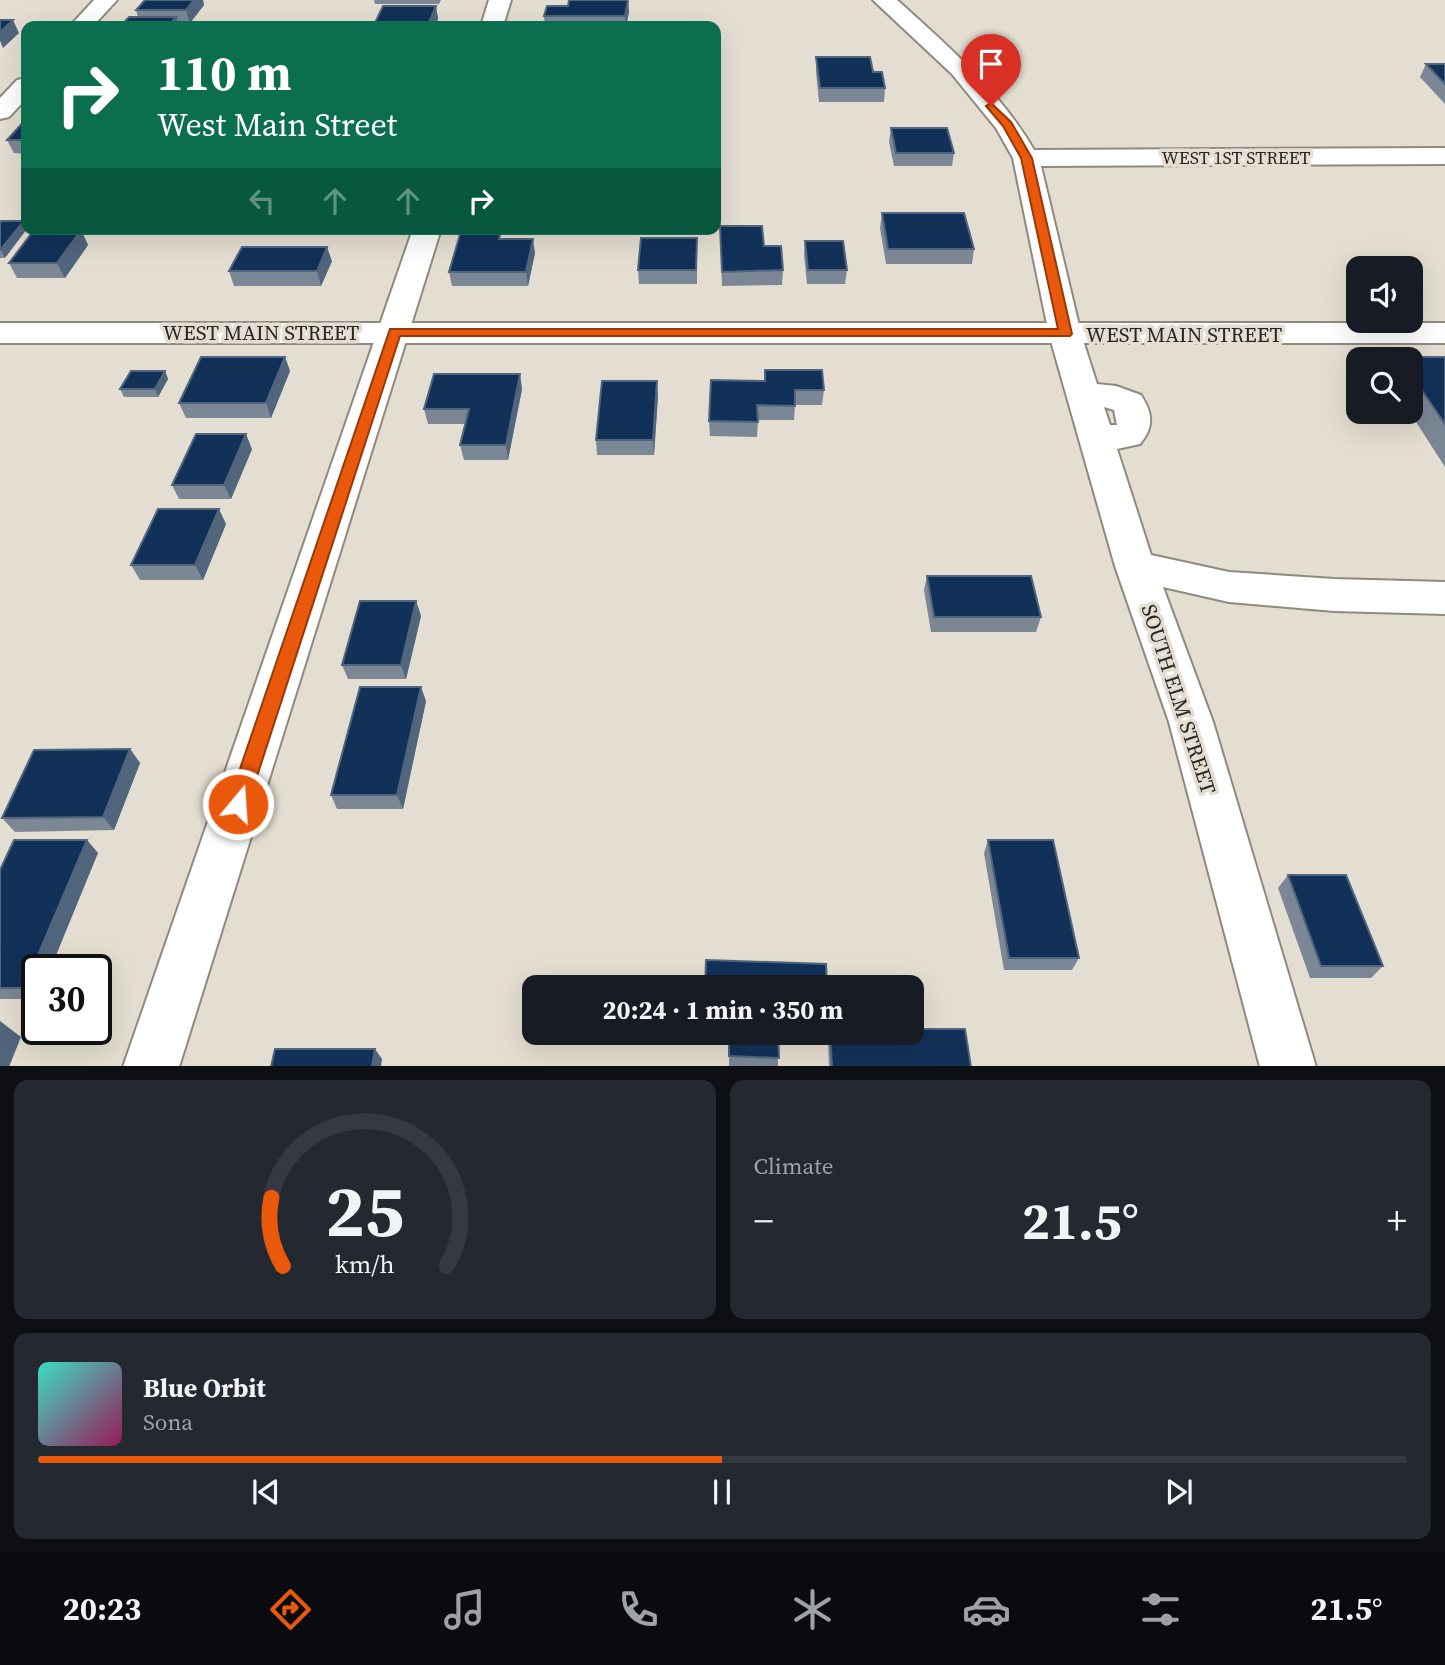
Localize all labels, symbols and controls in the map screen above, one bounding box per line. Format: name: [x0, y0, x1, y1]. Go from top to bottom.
pin: [961, 34, 1021, 106]
text: 110 m: [157, 39, 292, 106]
icon: arrive: [972, 45, 1010, 83]
icon: right: [42, 49, 133, 140]
text: West Main Street: [157, 103, 397, 147]
street label: WEST 1ST STREET: [1162, 145, 1311, 170]
icon: left: [243, 182, 281, 220]
icon: ahead: [316, 182, 354, 220]
icon: ahead: [389, 182, 427, 220]
icon: right: [462, 182, 500, 220]
map controls: [1346, 256, 1423, 424]
button: sound: [1346, 256, 1423, 333]
street label: WEST MAIN STREET: [163, 318, 359, 347]
street label: WEST MAIN STREET: [1086, 320, 1282, 349]
button: search: [1346, 347, 1423, 424]
street label: SOUTH ELM STREET: [1135, 600, 1223, 798]
position arrow: [201, 767, 275, 841]
speed limit sign: 30: [21, 954, 112, 1045]
text: 20:24 · 1 min · 350 m: [603, 992, 843, 1028]
text: Climate: [754, 1150, 833, 1182]
text: 25: [325, 1161, 404, 1260]
text: 21.5°: [1022, 1185, 1139, 1256]
text: −: [754, 1195, 774, 1247]
text: +: [1387, 1195, 1407, 1247]
text: km/h: [335, 1246, 395, 1280]
text: Blue Orbit: [143, 1370, 266, 1406]
text: Sona: [143, 1406, 193, 1438]
icon: previous: [247, 1473, 285, 1511]
icon: pause: [703, 1473, 741, 1511]
icon: next: [1160, 1473, 1198, 1511]
icon: directions: [266, 1585, 315, 1634]
icon: music: [440, 1585, 489, 1634]
icon: phone: [614, 1585, 663, 1634]
icon: climate: [788, 1585, 837, 1634]
icon: car: [962, 1585, 1011, 1634]
icon: filters: [1136, 1585, 1185, 1634]
text: 20:23: [62, 1587, 141, 1631]
text: 21.5°: [1310, 1587, 1383, 1631]

